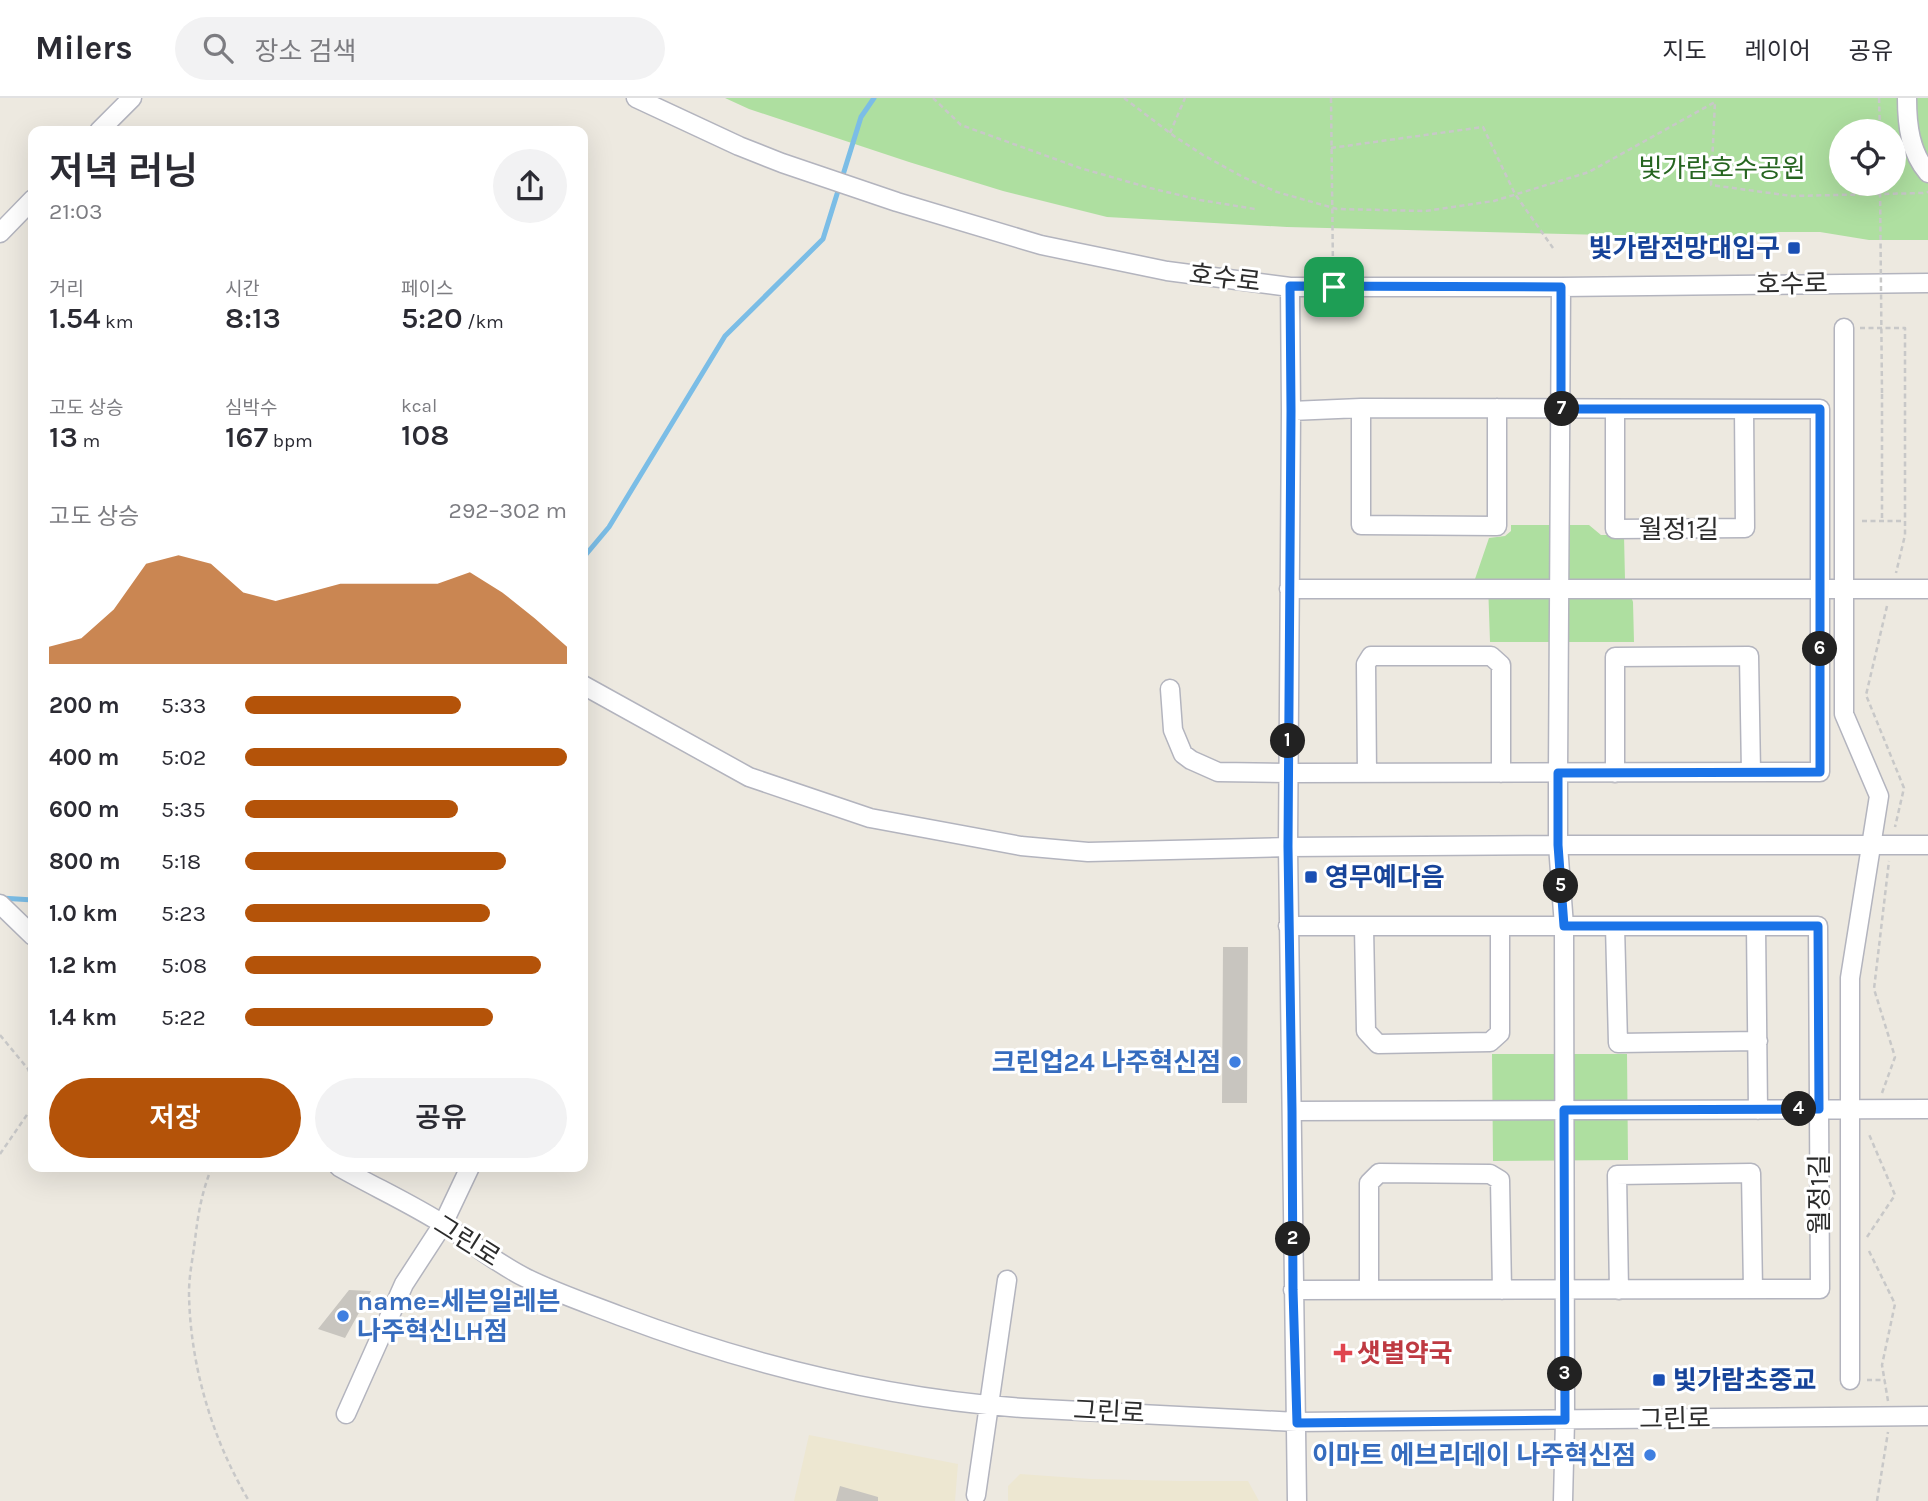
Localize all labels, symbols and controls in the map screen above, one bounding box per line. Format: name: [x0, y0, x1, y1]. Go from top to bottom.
search box: [175, 17, 665, 80]
text: Milers: [35, 29, 133, 67]
icon: search: [199, 29, 237, 67]
text: 장소 검색: [255, 36, 356, 67]
text: 지도: [1662, 37, 1707, 65]
text: 레이어: [1745, 37, 1811, 65]
text: 공유: [1849, 37, 1893, 65]
map controls: [1829, 119, 1906, 196]
button: locate: [1829, 119, 1906, 196]
text: 저녁 러닝: [49, 149, 198, 194]
button: share: [493, 149, 567, 223]
park label: 빛가람호수공원: [1638, 153, 1806, 184]
text: 21:03: [49, 198, 102, 225]
place label: 빛가람전망대입구: [1589, 233, 1780, 264]
marker: 빛가람전망대입구: [1786, 240, 1802, 256]
pin: [1304, 257, 1364, 317]
street label: 호수로: [1187, 258, 1263, 298]
icon: arrive: [1315, 268, 1353, 306]
street label: 호수로: [1756, 268, 1828, 300]
text: 거리: [49, 278, 84, 300]
text: 시간: [225, 278, 260, 300]
text: 페이스: [401, 278, 453, 300]
text: 1.54: [49, 300, 101, 336]
text: 8:13: [225, 300, 281, 336]
text: 5:20: [401, 300, 463, 336]
text: km: [101, 311, 134, 333]
text: /km: [463, 311, 504, 333]
pin: 7: [1544, 392, 1580, 426]
text: kcal: [401, 395, 437, 417]
text: 고도 상승: [49, 397, 123, 419]
text: 심박수: [225, 397, 277, 419]
text: 7: [1557, 397, 1566, 419]
text: 108: [401, 417, 449, 453]
text: 13: [49, 419, 78, 455]
text: 167: [225, 419, 268, 455]
text: m: [78, 430, 100, 452]
text: bpm: [268, 430, 313, 452]
text: 292–302 m: [449, 497, 567, 524]
text: 고도 상승: [49, 503, 139, 530]
street label: 월정1길: [1639, 514, 1719, 545]
pin: 6: [1802, 632, 1838, 666]
text: 6: [1814, 637, 1825, 659]
text: 200 m: [49, 692, 120, 719]
text: 5:33: [161, 692, 206, 719]
pin: 1: [1270, 724, 1306, 758]
text: 1: [1284, 729, 1291, 751]
text: 400 m: [49, 744, 119, 771]
text: 5:02: [161, 744, 206, 771]
text: 600 m: [49, 796, 120, 823]
text: 5:35: [161, 796, 206, 823]
text: 800 m: [49, 848, 121, 875]
text: 5:18: [161, 848, 201, 875]
place label: 영무예다음: [1325, 862, 1445, 893]
pin: 5: [1544, 868, 1578, 904]
marker: 영무예다음: [1303, 869, 1319, 885]
text: 5: [1555, 874, 1566, 896]
text: 1.0 km: [49, 900, 118, 927]
text: 5:23: [161, 900, 206, 927]
text: 1.2 km: [49, 952, 117, 979]
text: 5:08: [161, 952, 207, 979]
text: 1.4 km: [49, 1004, 117, 1031]
text: 5:22: [161, 1004, 206, 1031]
place label: 크린업24 나주혁신점: [992, 1047, 1221, 1078]
marker: 크린업24 나주혁신점: [1227, 1054, 1243, 1070]
button: 저장: [49, 1078, 301, 1158]
button: 공유: [315, 1078, 567, 1158]
pin: 4: [1782, 1091, 1816, 1126]
text: 4: [1793, 1097, 1804, 1119]
street label: 월정1길: [1804, 1154, 1835, 1234]
street label: 그린로: [428, 1209, 506, 1273]
pin: 2: [1276, 1222, 1310, 1256]
text: 2: [1287, 1227, 1298, 1249]
place label: name=세븐일레븐 나주혁신LH점: [357, 1286, 560, 1347]
marker: name=세븐일레븐 나주혁신LH점: [335, 1308, 351, 1324]
place label: 샛별약국: [1357, 1338, 1453, 1369]
marker: 샛별약국: [1335, 1345, 1351, 1361]
pin: 3: [1548, 1356, 1582, 1392]
text: 3: [1559, 1362, 1570, 1384]
place label: 빛가람초중교: [1673, 1365, 1817, 1396]
marker: 빛가람초중교: [1651, 1372, 1667, 1388]
street label: 그린로: [1072, 1395, 1146, 1429]
street label: 그린로: [1639, 1403, 1711, 1435]
place label: 이마트 에브리데이 나주혁신점: [1312, 1440, 1636, 1471]
marker: 이마트 에브리데이 나주혁신점: [1642, 1447, 1658, 1463]

